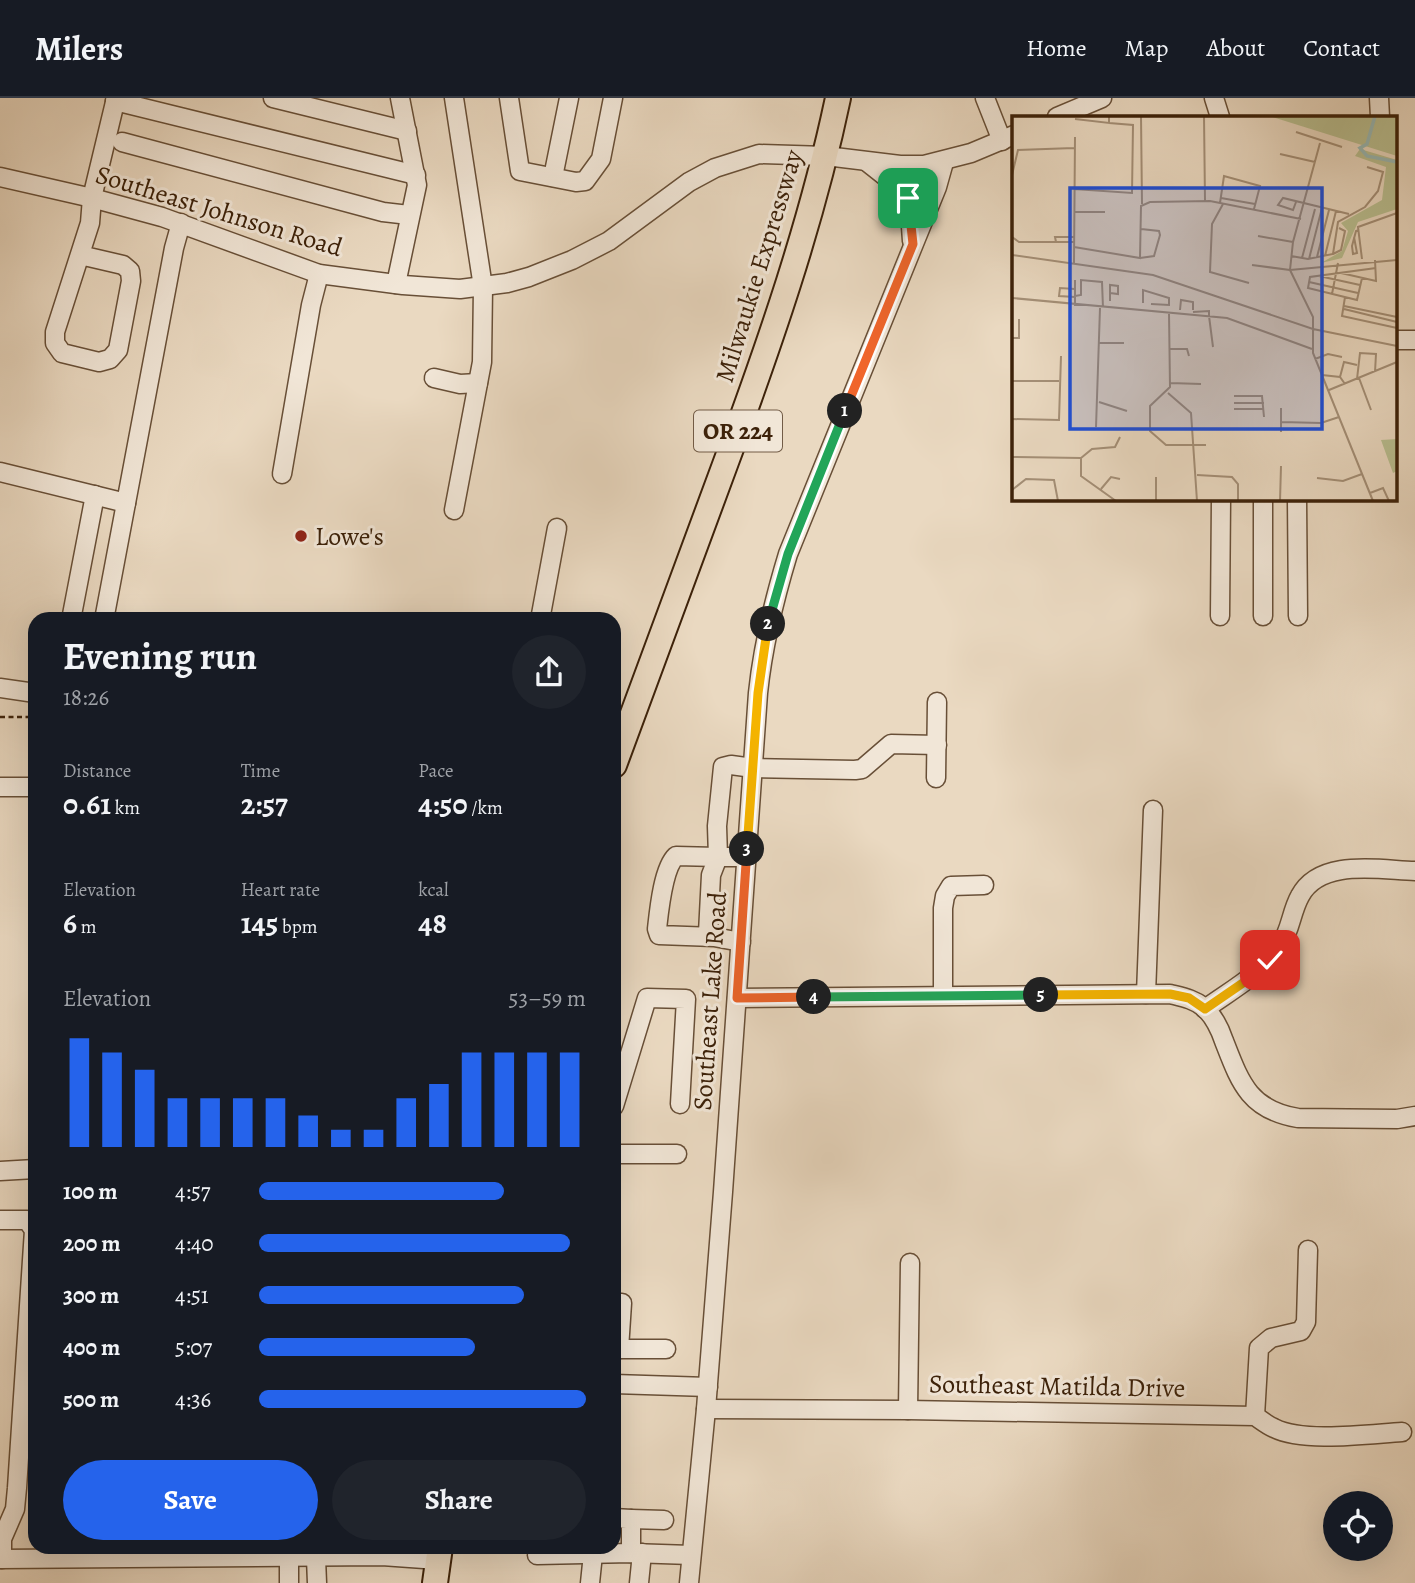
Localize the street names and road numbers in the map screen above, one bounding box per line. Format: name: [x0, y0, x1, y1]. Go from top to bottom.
street label: Milwaukie Expressway: [707, 145, 811, 387]
street label: Southeast Johnson Road: [91, 157, 347, 265]
road number: OR 224: [694, 410, 782, 452]
street label: Southeast Lake Road: [685, 890, 735, 1112]
street label: Southeast Matilda Drive: [929, 1366, 1185, 1406]

